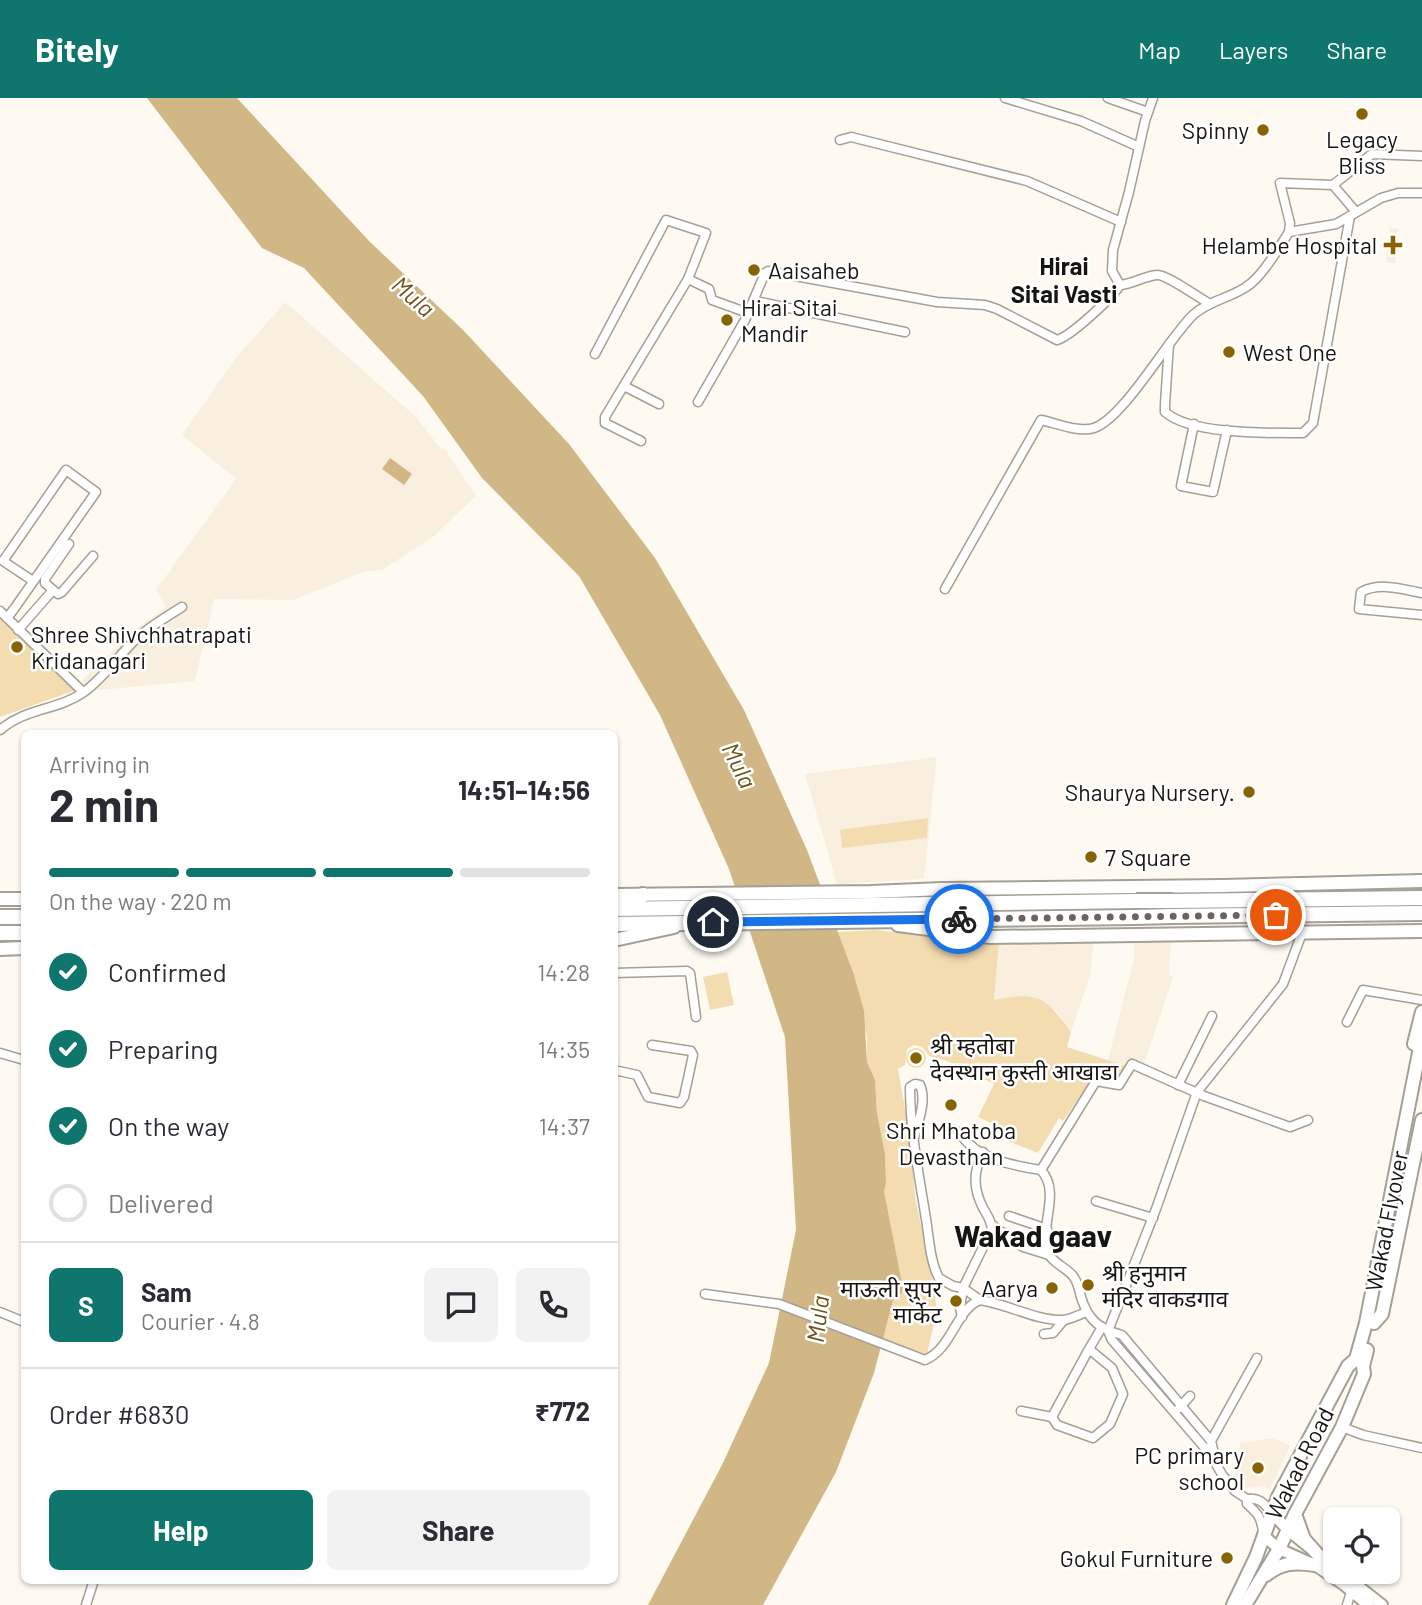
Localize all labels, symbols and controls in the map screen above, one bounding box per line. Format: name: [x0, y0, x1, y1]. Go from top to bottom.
text: Bitely: [35, 29, 119, 69]
text: Map: [1138, 35, 1181, 64]
text: Layers: [1219, 35, 1288, 64]
text: Share: [1326, 35, 1387, 64]
marker: Legacy Bliss: [1354, 106, 1370, 122]
place label: Spinny: [1182, 116, 1249, 144]
marker: Spinny: [1255, 122, 1271, 138]
place label: Legacy Bliss: [1326, 125, 1398, 179]
place label: Helambe Hospital: [1202, 231, 1377, 259]
marker: Helambe Hospital: [1383, 235, 1403, 255]
district label: Hirai Sitai Vasti: [1011, 251, 1117, 308]
place label: Aaisaheb: [768, 256, 859, 284]
marker: Aaisaheb: [746, 262, 762, 278]
water label: Mula: [387, 269, 441, 323]
place label: Hirai Sitai Mandir: [741, 293, 838, 347]
marker: Hirai Sitai Mandir: [719, 312, 735, 328]
place label: West One: [1243, 338, 1337, 366]
marker: West One: [1221, 344, 1237, 360]
place label: Shree Shivchhatrapati Kridanagari: [31, 620, 252, 674]
marker: Shree Shivchhatrapati Kridanagari: [9, 639, 25, 655]
water label: Mula: [717, 737, 763, 793]
text: Arriving in: [49, 750, 150, 778]
text: 14:51–14:56: [458, 774, 590, 805]
text: 2 min: [49, 776, 159, 831]
place label: Shaurya Nursery.: [1065, 778, 1235, 806]
marker: Shaurya Nursery.: [1241, 784, 1257, 800]
place label: 7 Square: [1105, 843, 1191, 871]
marker: 7 Square: [1083, 849, 1099, 865]
courier: [924, 884, 994, 954]
pin: [1246, 885, 1306, 945]
text: On the way · 220 m: [49, 887, 232, 915]
pin: [683, 892, 743, 952]
icon: bag: [1257, 896, 1295, 934]
icon: bike: [940, 900, 978, 938]
icon: home: [694, 903, 732, 941]
icon: check: [49, 953, 87, 991]
text: Confirmed: [108, 956, 227, 987]
text: 14:28: [537, 958, 590, 986]
icon: check: [49, 1030, 87, 1068]
place label: श्री म्हतोबा देवस्थान कुस्ती आखाडा: [930, 1031, 1119, 1087]
text: Preparing: [108, 1033, 218, 1064]
text: 14:35: [538, 1035, 590, 1063]
marker: श्री म्हतोबा देवस्थान कुस्ती आखाडा: [908, 1050, 924, 1066]
marker: Shri Mhatoba Devasthan: [943, 1097, 959, 1113]
icon: check: [49, 1107, 87, 1145]
text: On the way: [108, 1110, 229, 1141]
text: 14:37: [539, 1112, 590, 1140]
place label: Shri Mhatoba Devasthan: [886, 1116, 1016, 1170]
street label: Wakad Flyover: [1359, 1148, 1413, 1294]
text: Delivered: [108, 1187, 214, 1218]
district label: Wakad gaav: [954, 1217, 1112, 1253]
place label: श्री हनुमान मंदिर वाकडगाव: [1102, 1258, 1230, 1312]
button: chat: [424, 1268, 498, 1342]
button: phone: [516, 1268, 590, 1342]
place label: माऊली सुपर मार्केट: [840, 1274, 943, 1328]
place label: Aarya: [981, 1274, 1038, 1302]
text: Sam: [141, 1276, 192, 1307]
marker: श्री हनुमान मंदिर वाकडगाव: [1080, 1277, 1096, 1293]
marker: Aarya: [1044, 1280, 1060, 1296]
text: S: [78, 1290, 94, 1321]
marker: माऊली सुपर मार्केट: [948, 1293, 964, 1309]
water label: Mula: [800, 1294, 834, 1344]
text: Courier · 4.8: [141, 1307, 260, 1335]
text: ₹772: [535, 1395, 590, 1426]
text: Order #6830: [49, 1398, 189, 1429]
street label: Wakad Road: [1259, 1402, 1339, 1524]
place label: PC primary school: [1134, 1441, 1244, 1495]
marker: PC primary school: [1250, 1460, 1266, 1476]
button: Help: [49, 1490, 313, 1570]
button: Share: [327, 1490, 590, 1570]
map controls: [1323, 1507, 1400, 1584]
button: locate: [1323, 1507, 1400, 1584]
place label: Gokul Furniture: [1060, 1544, 1213, 1572]
marker: Gokul Furniture: [1219, 1550, 1235, 1566]

